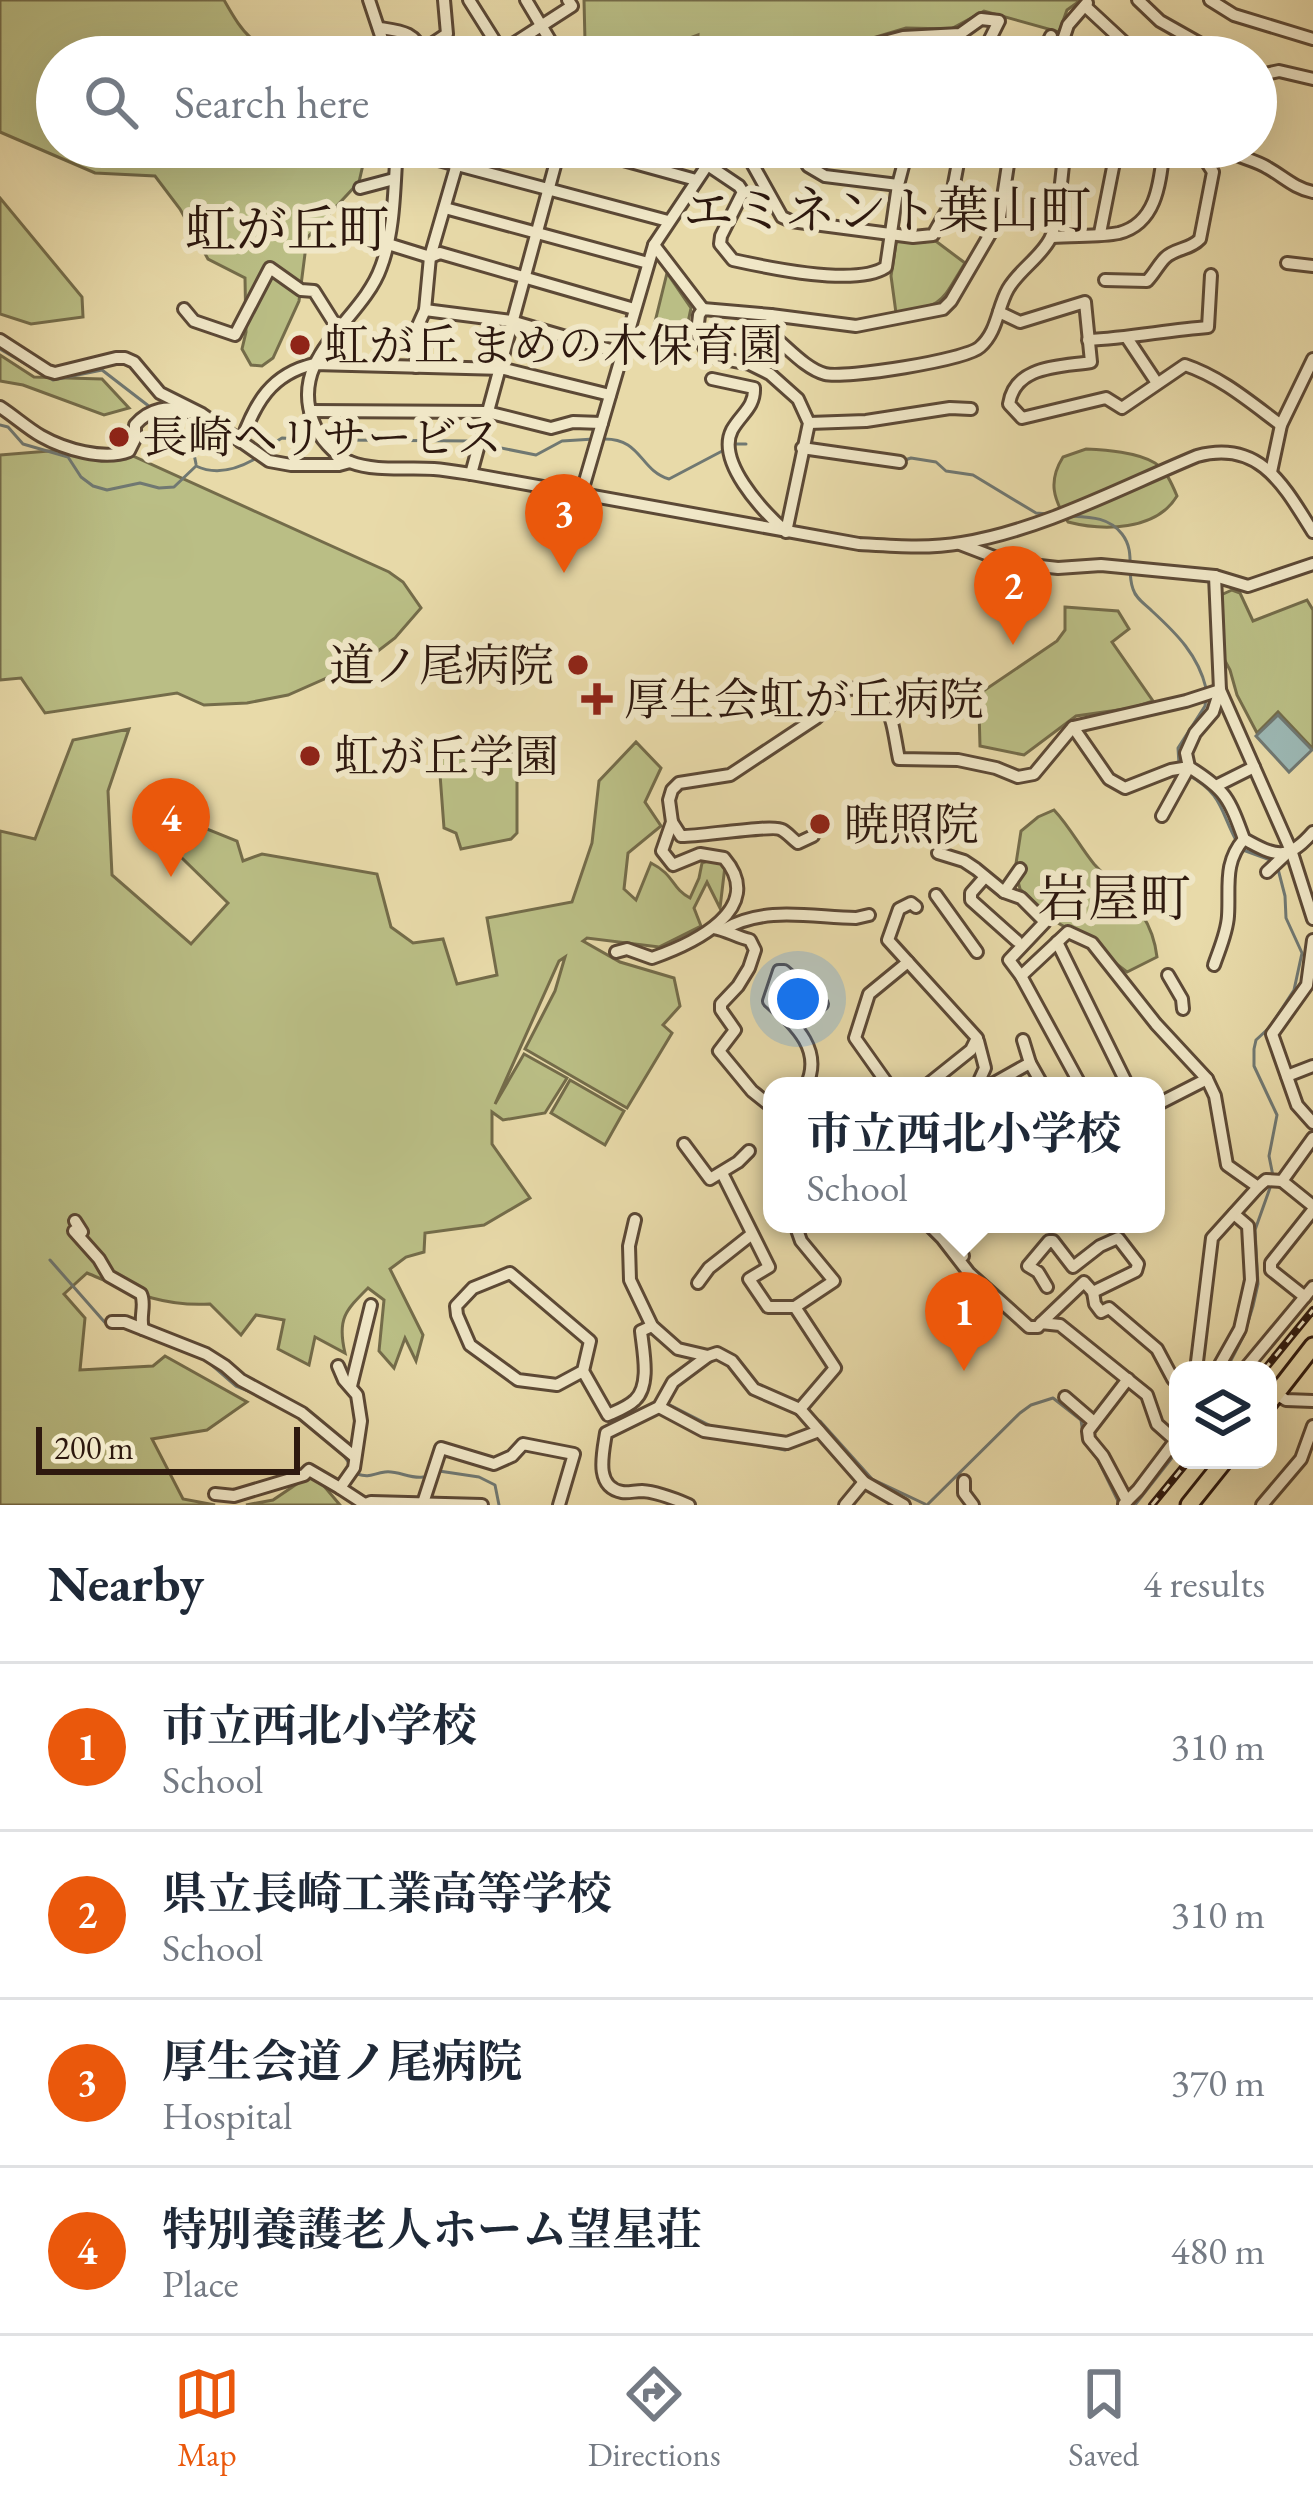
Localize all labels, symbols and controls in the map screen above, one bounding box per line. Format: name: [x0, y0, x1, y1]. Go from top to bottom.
search box: [36, 36, 1277, 168]
icon: search: [78, 69, 144, 135]
text: Search here: [174, 73, 369, 131]
district label: エミネント葉山町: [683, 177, 1091, 243]
district label: 虹が丘町: [185, 196, 389, 262]
place label: 虹が丘 まめの木保育園: [324, 316, 783, 374]
marker: 虹が丘 まめの木保育園: [287, 332, 313, 358]
place label: 長崎ヘリサービス: [143, 408, 502, 466]
marker: 長崎ヘリサービス: [106, 424, 132, 450]
pin: 3: [525, 474, 603, 573]
pin: 2: [974, 546, 1052, 645]
place label: 道ノ尾病院: [329, 636, 554, 694]
marker: 道ノ尾病院: [565, 652, 591, 678]
place label: 厚生会虹が丘病院: [624, 670, 984, 728]
marker: 厚生会虹が丘病院: [581, 683, 613, 715]
place label: 虹が丘学園: [334, 727, 559, 785]
marker: 虹が丘学園: [297, 743, 323, 769]
pin: 4: [132, 778, 210, 877]
place label: 暁照院: [844, 795, 979, 853]
marker: 暁照院: [807, 811, 833, 837]
district label: 岩屋町: [1037, 865, 1191, 931]
your location: [768, 969, 828, 1029]
popup: [763, 1077, 1165, 1233]
text: 市立西北小学校: [806, 1104, 1122, 1162]
text: School: [806, 1162, 908, 1213]
pin: 1: [925, 1272, 1003, 1371]
map controls: [1169, 1361, 1277, 1469]
button: layers: [1169, 1361, 1277, 1469]
scale bar: [36, 1421, 300, 1474]
text: 200 m: [54, 1426, 134, 1469]
text: Nearby: [48, 1550, 204, 1616]
text: 4 results: [1143, 1558, 1265, 1609]
text: 市立西北小学校: [162, 1696, 477, 1754]
text: 1: [77, 1721, 97, 1772]
text: 310 m: [1171, 1721, 1265, 1772]
text: School: [162, 1754, 263, 1805]
text: 県立長崎工業高等学校: [162, 1864, 612, 1922]
text: 2: [77, 1889, 97, 1940]
text: 310 m: [1171, 1889, 1265, 1940]
text: School: [162, 1922, 263, 1973]
text: 厚生会道ノ尾病院: [162, 2032, 522, 2090]
text: 3: [77, 2057, 97, 2108]
text: 370 m: [1171, 2057, 1265, 2108]
text: Hospital: [162, 2090, 292, 2141]
text: 特別養護老人ホーム望星荘: [162, 2200, 702, 2258]
text: 4: [77, 2225, 97, 2276]
text: 480 m: [1171, 2225, 1265, 2276]
text: Place: [162, 2258, 239, 2309]
tab: Map: [174, 2361, 240, 2476]
tab: Directions: [588, 2361, 721, 2476]
tab: Saved: [1068, 2361, 1139, 2476]

